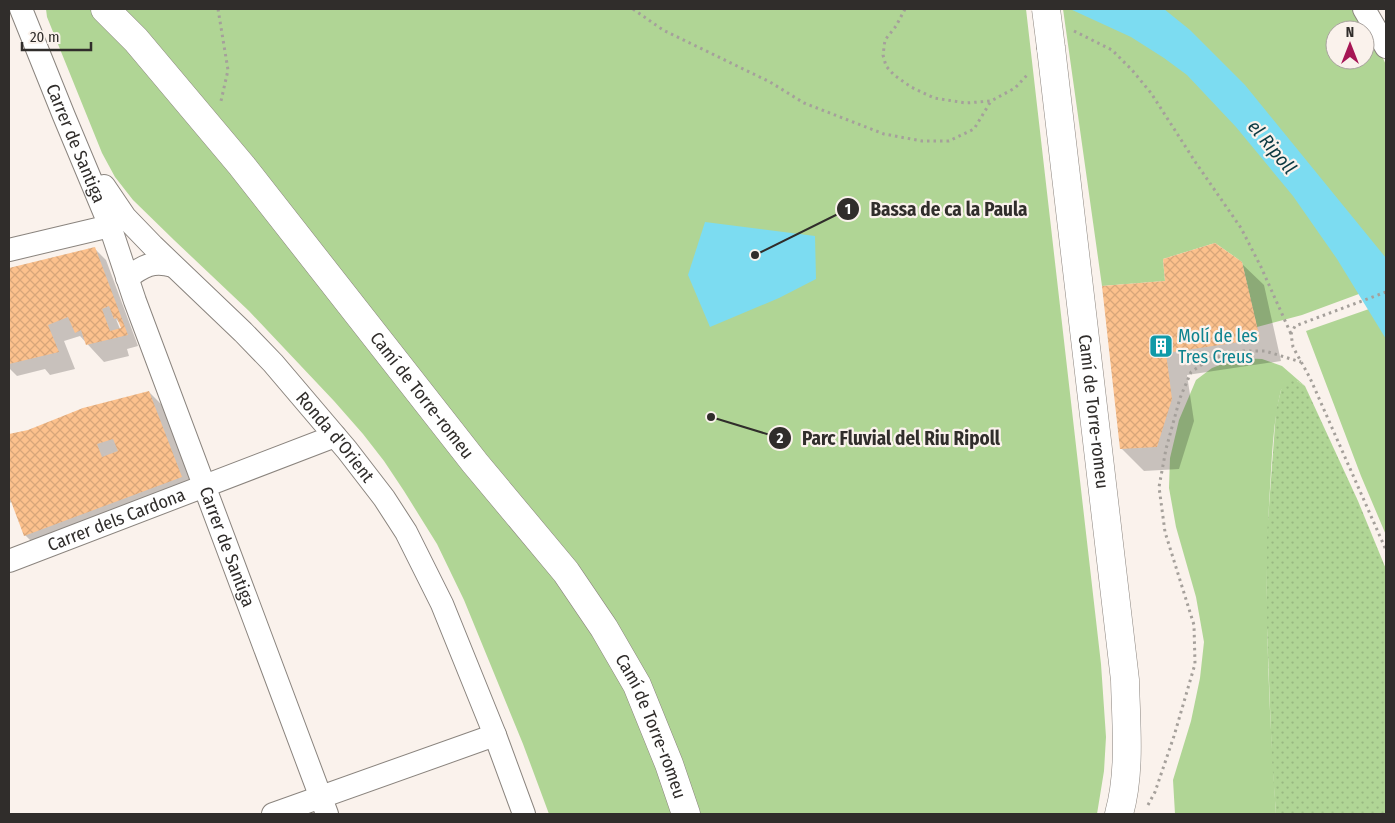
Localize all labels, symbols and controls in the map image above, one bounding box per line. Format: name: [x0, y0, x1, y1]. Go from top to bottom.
scale bar: [22, 20, 91, 52]
north arrow: [1325, 20, 1375, 70]
text: N: [1346, 24, 1354, 41]
text: 20 m: [30, 28, 60, 46]
street label: Carrer de Santiga: [41, 81, 110, 206]
water label: el Ripoll: [1243, 115, 1301, 179]
callout: Bassa de ca la Paula: [836, 192, 1038, 226]
text: Bassa de ca la Paula: [871, 198, 1027, 221]
text: 1: [845, 200, 851, 218]
place label: Molí de les Tres Creus: [1178, 325, 1258, 368]
street label: Camí de Torre-romeu: [365, 328, 478, 463]
street label: Camí de Torre-romeu: [1074, 333, 1114, 490]
building icon: Molí de les Tres Creus: [1148, 333, 1174, 359]
street label: Ronda d'Orient: [291, 387, 379, 487]
callout: Parc Fluvial del Riu Ripoll: [767, 421, 1010, 455]
text: Parc Fluvial del Riu Ripoll: [802, 427, 1001, 450]
text: 2: [776, 429, 784, 447]
street label: Carrer dels Cardona: [44, 483, 188, 556]
street label: Carrer de Santiga: [194, 484, 260, 610]
street label: Camí de Torre-romeu: [610, 650, 691, 801]

